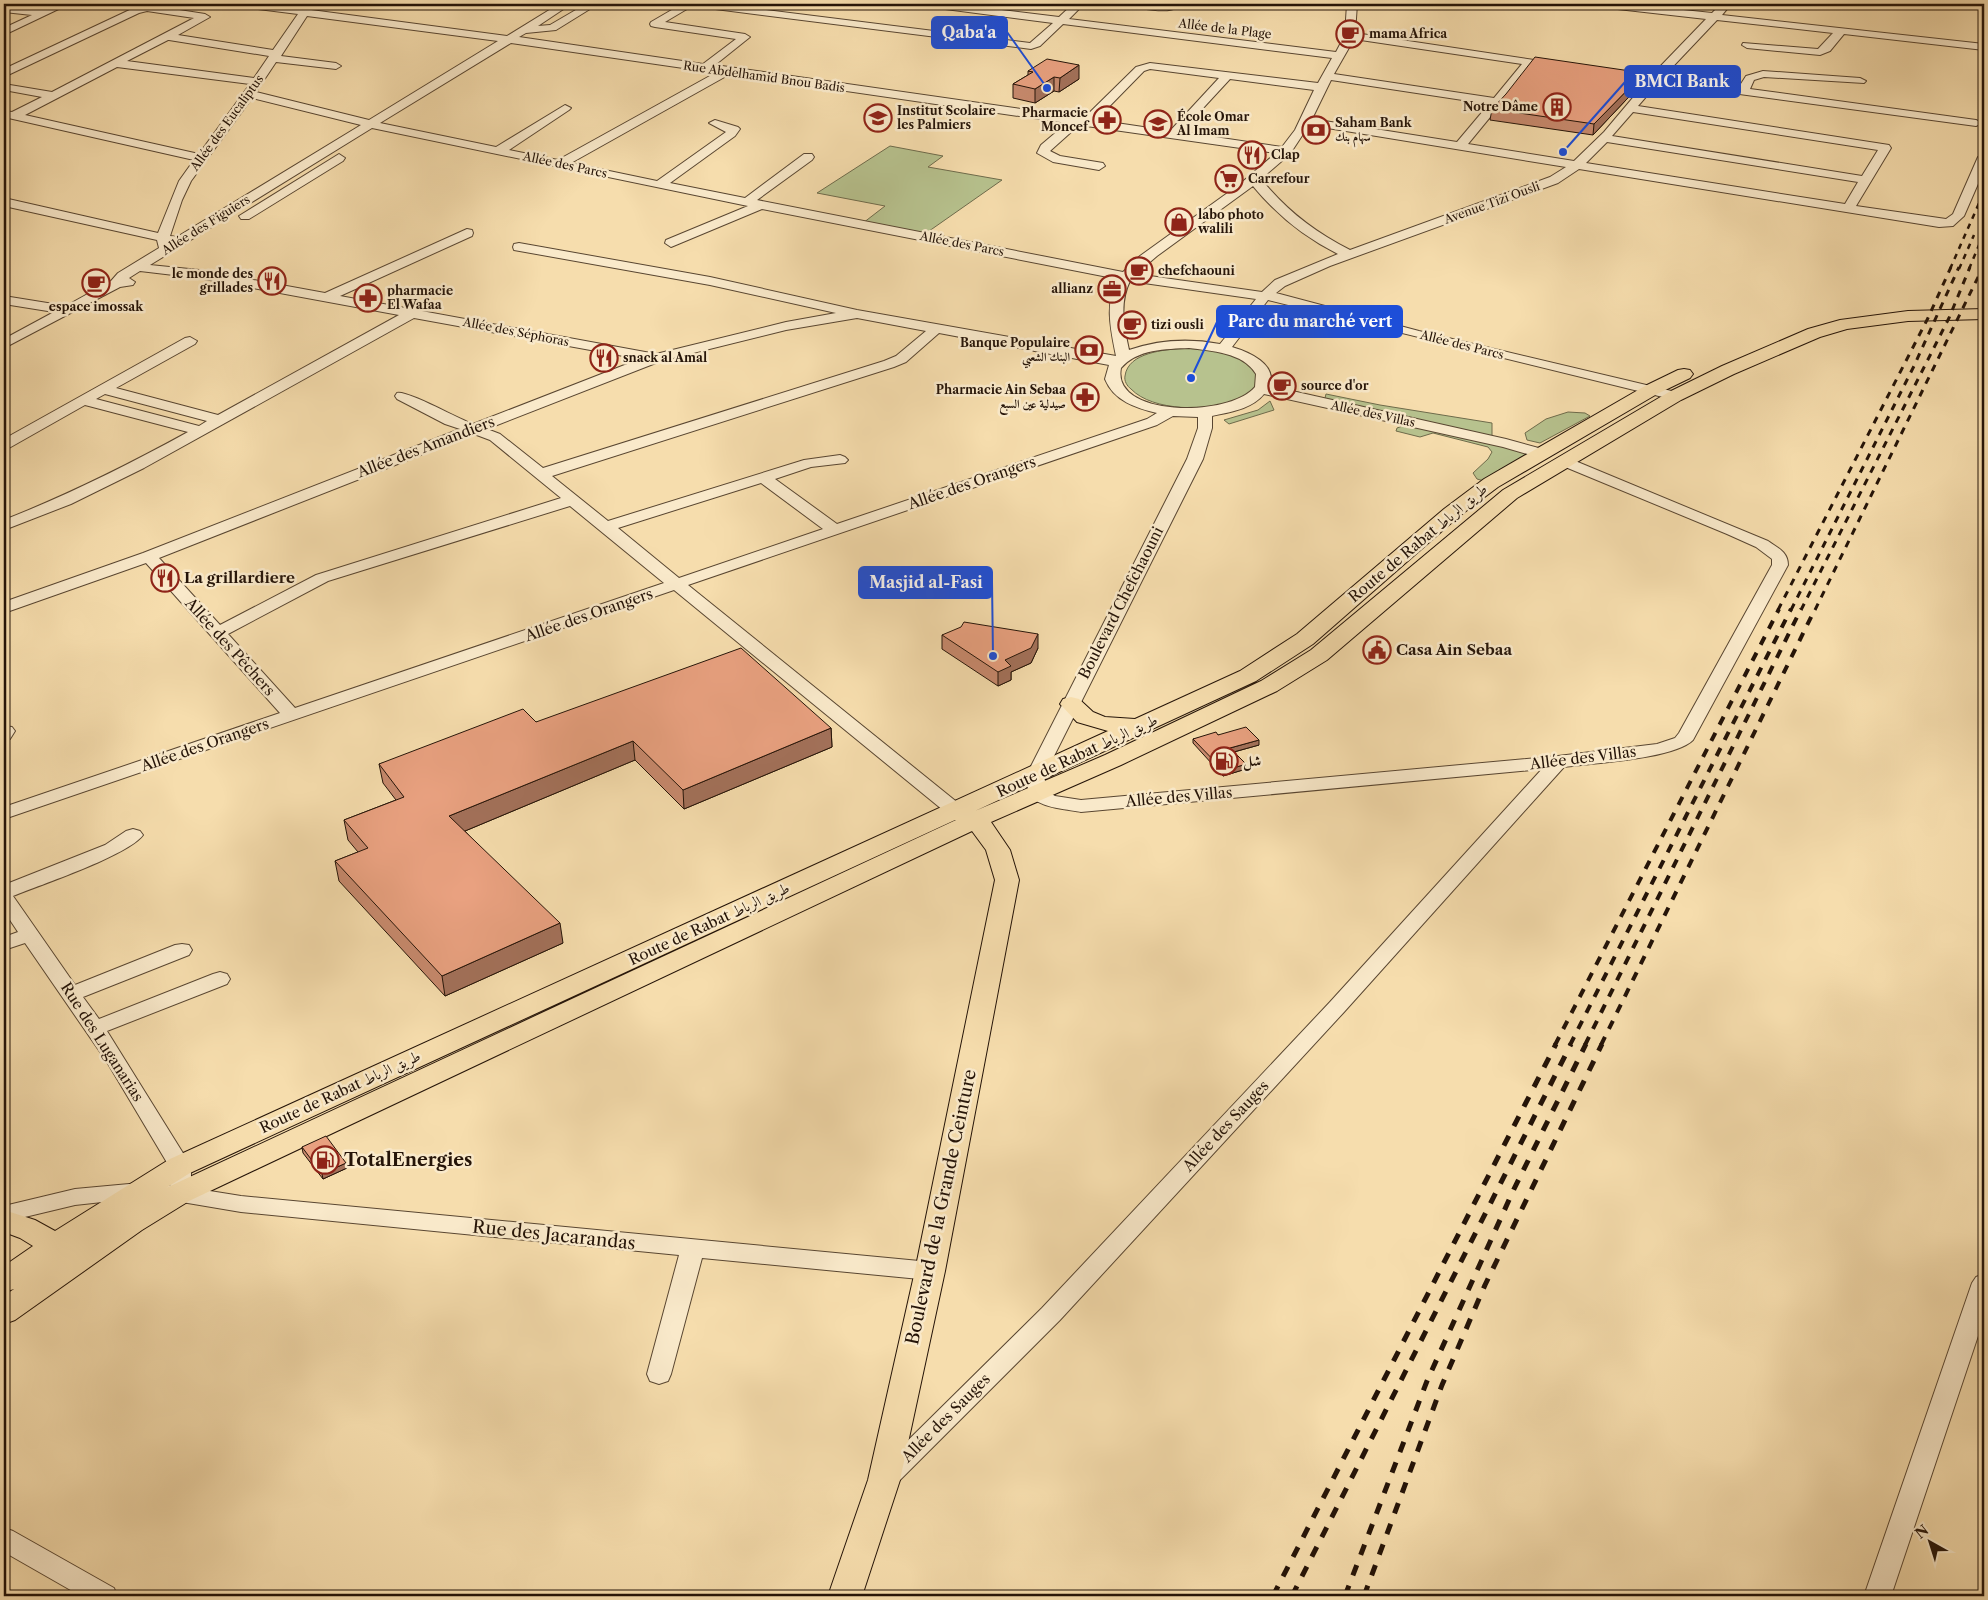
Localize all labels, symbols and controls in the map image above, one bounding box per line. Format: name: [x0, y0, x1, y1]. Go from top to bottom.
street label: Allée de la Plage: [1177, 15, 1273, 42]
callout: Qaba'a: [932, 17, 1007, 48]
cafe icon: mama Africa: [1335, 19, 1365, 49]
text: Qaba'a: [942, 22, 997, 42]
place label: mama Africa: [1369, 26, 1448, 41]
street label: Rue Abdelhamid Bnou Badis: [682, 58, 846, 95]
callout: BMCI Bank: [1625, 66, 1740, 97]
text: BMCI Bank: [1635, 71, 1730, 91]
street label: Allée des Eucaliptus: [186, 72, 266, 174]
building icon: Notre Dâme: [1542, 92, 1572, 122]
place label: Notre Dâme: [1463, 99, 1538, 114]
school or university icon: Institut Scolaire les Palmiers: [863, 103, 893, 133]
place label: Institut Scolaire les Palmiers: [897, 103, 996, 132]
place label: Pharmacie Moncef: [1022, 105, 1090, 134]
pharmacy icon: Pharmacie Moncef: [1092, 105, 1122, 135]
place label: École Omar Al Imam: [1176, 108, 1250, 138]
school or university icon: École Omar Al Imam: [1143, 109, 1173, 139]
bank icon: Saham Bank سهام بنك: [1301, 115, 1331, 145]
place label: Saham Bank سهام بنك: [1335, 115, 1413, 148]
restaurant icon: Clap: [1237, 140, 1267, 170]
place label: Clap: [1271, 147, 1300, 162]
street label: Allée des Parcs: [521, 148, 609, 181]
supermarket icon: Carrefour: [1214, 164, 1244, 194]
place label: Carrefour: [1248, 171, 1310, 186]
street label: Avenue Tizi Ousli: [1441, 178, 1542, 227]
street label: Allée des Figuiers: [158, 191, 253, 258]
shop icon: labo photo walili: [1164, 207, 1194, 237]
place label: labo photo walili: [1197, 207, 1264, 236]
street label: Allée des Parcs: [918, 228, 1006, 259]
cafe icon: chefchaouni: [1124, 256, 1154, 286]
place label: chefchaouni: [1158, 263, 1235, 278]
place label: le monde des grillades: [172, 266, 253, 295]
restaurant icon: le monde des grillades: [257, 266, 287, 296]
cafe icon: espace imossak: [81, 268, 111, 298]
office icon: allianz: [1097, 274, 1127, 304]
place label: allianz: [1051, 281, 1093, 296]
pharmacy icon: pharmacie El Wafaa: [353, 283, 383, 313]
place label: pharmacie El Wafaa: [387, 283, 453, 312]
place label: espace imossak: [49, 299, 144, 314]
callout: Parc du marché vert: [1217, 306, 1402, 337]
cafe icon: tizi ousli: [1117, 310, 1147, 340]
text: Parc du marché vert: [1228, 311, 1393, 331]
street label: Allée des Séphoras: [461, 314, 570, 349]
place label: tizi ousli: [1151, 317, 1205, 332]
street label: Allée des Parcs: [1418, 327, 1505, 362]
place label: Banque Populaire البنك الشعبي: [960, 335, 1070, 369]
bank icon: Banque Populaire البنك الشعبي: [1074, 335, 1104, 365]
restaurant icon: snack al Amal: [589, 343, 619, 373]
place label: snack al Amal: [623, 350, 707, 365]
cafe icon: source d'or: [1267, 371, 1297, 401]
place label: source d'or: [1301, 378, 1369, 393]
place label: Pharmacie Ain Sebaa صيدلية عين السبع: [936, 382, 1067, 416]
pharmacy icon: Pharmacie Ain Sebaa صيدلية عين السبع: [1070, 382, 1100, 412]
street label: Allée des Villas: [1329, 397, 1417, 430]
street label: Allée des Amandiers: [354, 412, 497, 482]
street label: Allée des Orangers: [904, 452, 1038, 514]
street label: Route de Rabat طريق الرباط: [1344, 479, 1492, 607]
street label: Boulevard Chefchaouni: [1074, 523, 1167, 682]
restaurant icon: La grillardiere: [150, 563, 180, 593]
callout: Masjid al-Fasi: [859, 567, 992, 598]
place label: La grillardiere: [184, 568, 295, 587]
text: Masjid al-Fasi: [869, 572, 983, 592]
street label: Allée des Orangers: [521, 584, 655, 646]
street label: Allée des Pêchers: [181, 593, 279, 700]
public building icon: Casa Ain Sebaa: [1362, 635, 1392, 665]
place label: Casa Ain Sebaa: [1396, 640, 1512, 659]
street label: Route de Rabat طريق الرباط: [993, 710, 1161, 802]
street label: Allée des Orangers: [137, 714, 271, 776]
street label: Allée des Villas: [1528, 742, 1637, 774]
fuel station icon: شل: [1209, 746, 1239, 776]
place label: شل: [1243, 751, 1261, 772]
street label: Allée des Villas: [1124, 782, 1233, 811]
street label: Route de Rabat طريق الرباط: [625, 878, 793, 970]
street label: Rue des Luganarias: [57, 979, 148, 1105]
street label: Route de Rabat طريق الرباط: [256, 1046, 424, 1138]
street label: Boulevard de la Grande Ceinture: [901, 1067, 981, 1347]
street label: Allée des Sauges: [1178, 1076, 1273, 1176]
fuel station icon: TotalEnergies: [310, 1145, 340, 1175]
place label: TotalEnergies: [344, 1149, 472, 1171]
street label: Rue des Jacarandas: [471, 1215, 637, 1255]
street label: Allée des Sauges: [897, 1369, 994, 1467]
north arrow: [1906, 1518, 1956, 1568]
text: N: [1911, 1521, 1932, 1543]

